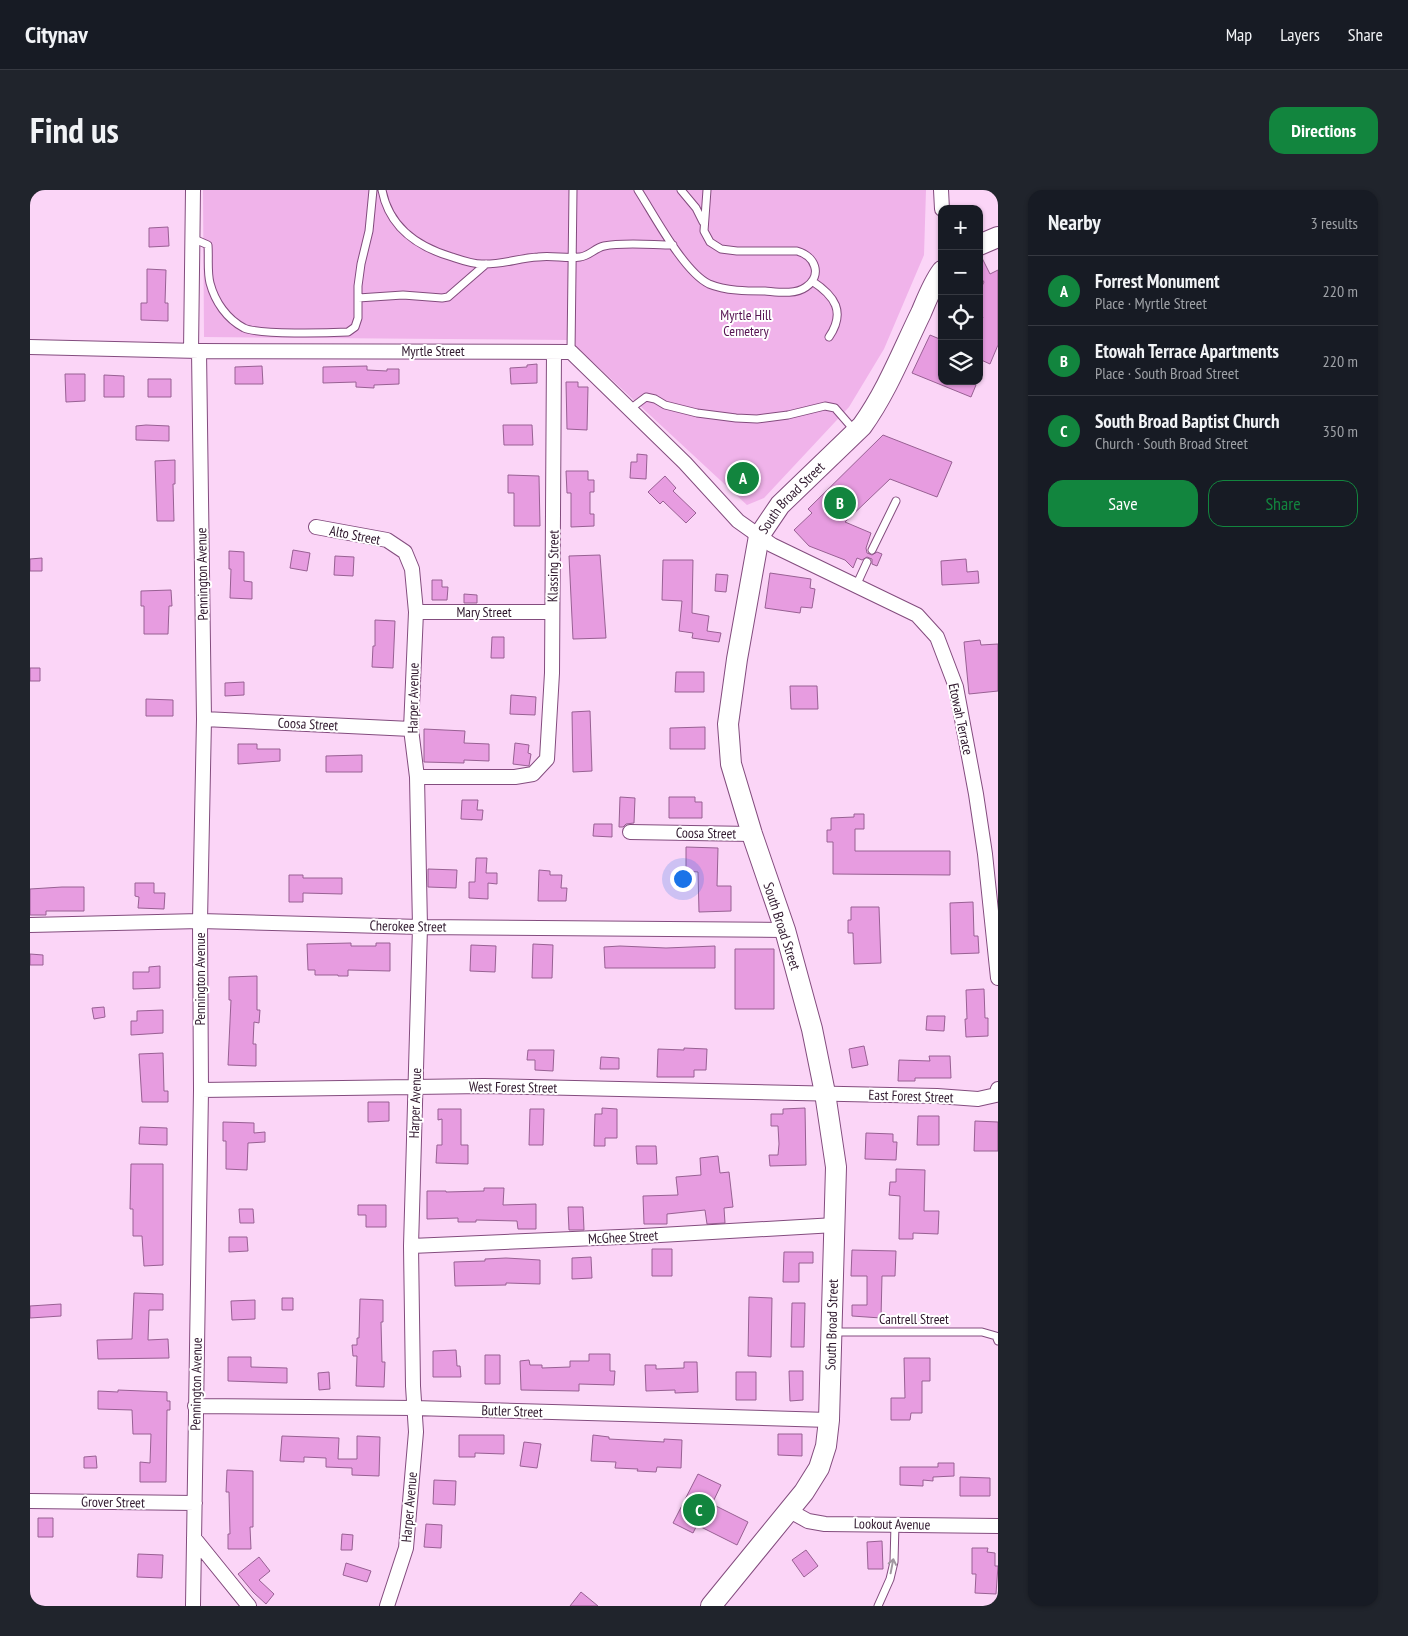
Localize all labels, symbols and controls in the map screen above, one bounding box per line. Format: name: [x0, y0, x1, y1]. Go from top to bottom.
text: Citynav: [25, 19, 88, 50]
text: Map: [1226, 23, 1252, 46]
text: Layers: [1280, 23, 1320, 46]
text: Share: [1348, 23, 1383, 46]
text: Find us: [30, 107, 119, 153]
button: Directions: [1269, 107, 1378, 154]
map controls: [938, 205, 983, 385]
button: +: [938, 205, 983, 250]
text: Nearby: [1048, 209, 1101, 236]
text: 3 results: [1311, 213, 1358, 233]
button: −: [938, 250, 983, 295]
text: Forrest Monument: [1095, 269, 1220, 293]
text: A: [1060, 281, 1068, 301]
text: 220 m: [1323, 281, 1358, 301]
text: Place · Myrtle Street: [1095, 293, 1207, 313]
button: locate: [938, 295, 983, 340]
park label: Myrtle Hill Cemetery: [720, 306, 772, 340]
text: Etowah Terrace Apartments: [1095, 339, 1279, 363]
button: layers: [938, 340, 983, 385]
street label: Myrtle Street: [401, 342, 465, 360]
text: B: [1060, 351, 1068, 371]
text: 220 m: [1323, 351, 1358, 371]
text: Place · South Broad Street: [1095, 363, 1239, 383]
text: South Broad Baptist Church: [1095, 409, 1280, 433]
text: C: [1060, 421, 1068, 441]
text: 350 m: [1323, 421, 1358, 441]
text: Church · South Broad Street: [1095, 433, 1248, 453]
street label: South Broad Street: [754, 458, 828, 537]
pin: A: [727, 459, 759, 497]
button: Save: [1048, 480, 1198, 527]
button: Share: [1208, 480, 1358, 527]
pin: B: [824, 484, 856, 522]
street label: Alto Street: [328, 521, 382, 549]
street label: Pennington Avenue: [192, 527, 212, 621]
street label: Klassing Street: [543, 530, 563, 602]
street label: Mary Street: [456, 603, 512, 621]
street label: Harper Avenue: [403, 662, 423, 733]
street label: Etowah Terrace: [945, 682, 977, 757]
street label: Coosa Street: [277, 713, 339, 735]
street label: Coosa Street: [676, 823, 736, 843]
your location: [670, 866, 696, 892]
street label: South Broad Street: [759, 880, 805, 972]
street label: Cherokee Street: [369, 916, 447, 936]
street label: Pennington Avenue: [191, 932, 209, 1026]
street label: Harper Avenue: [405, 1067, 425, 1139]
street label: West Forest Street: [469, 1077, 557, 1097]
street label: East Forest Street: [868, 1086, 954, 1106]
street label: McGhee Street: [587, 1226, 659, 1248]
street label: South Broad Street: [821, 1279, 842, 1371]
street label: Cantrell Street: [879, 1310, 949, 1328]
street label: Pennington Avenue: [186, 1337, 206, 1431]
street label: Butler Street: [481, 1401, 543, 1421]
street label: Harper Avenue: [397, 1471, 421, 1543]
pin: C: [683, 1491, 715, 1529]
street label: Grover Street: [81, 1492, 145, 1512]
street label: Lookout Avenue: [854, 1514, 931, 1534]
one-way arrow: [888, 1559, 898, 1575]

